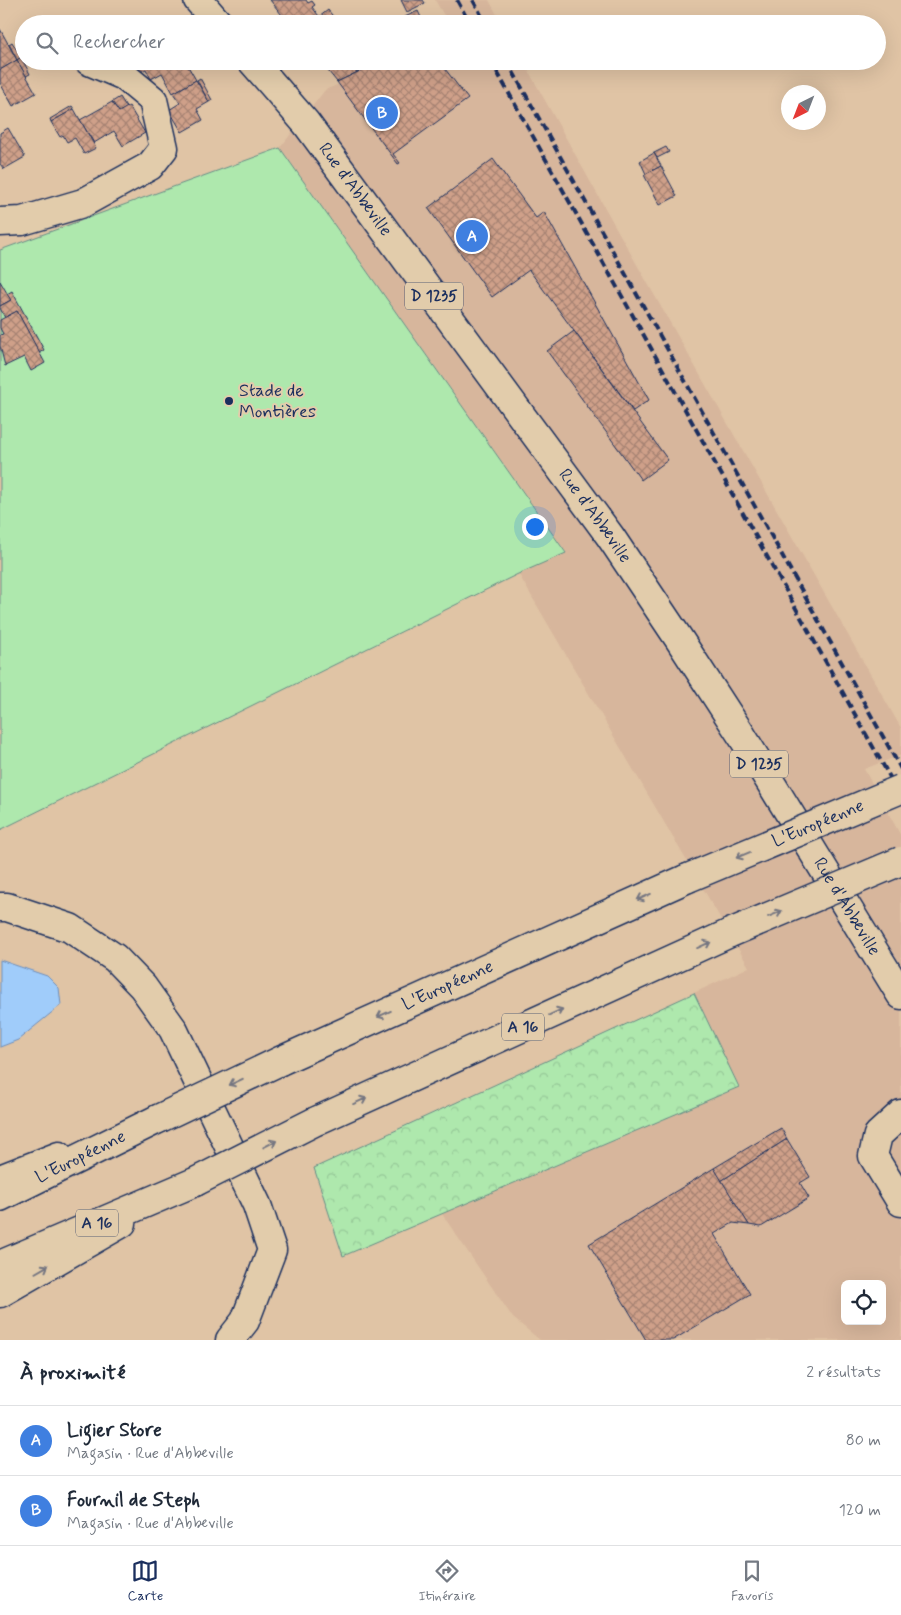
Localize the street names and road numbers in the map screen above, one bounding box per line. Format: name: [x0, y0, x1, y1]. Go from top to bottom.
street label: Rue d'Abbeville: [313, 138, 398, 241]
road number: D 1235: [405, 282, 463, 310]
street label: Rue d'Abbeville: [553, 464, 637, 568]
road number: D 1235: [730, 751, 788, 778]
street label: L'Européenne: [768, 794, 868, 854]
street label: Rue d'Abbeville: [808, 853, 886, 960]
street label: L'Européenne: [398, 955, 497, 1017]
road number: A 16: [502, 1014, 544, 1040]
street label: L'Européenne: [32, 1125, 130, 1190]
road number: A 16: [76, 1210, 118, 1236]

